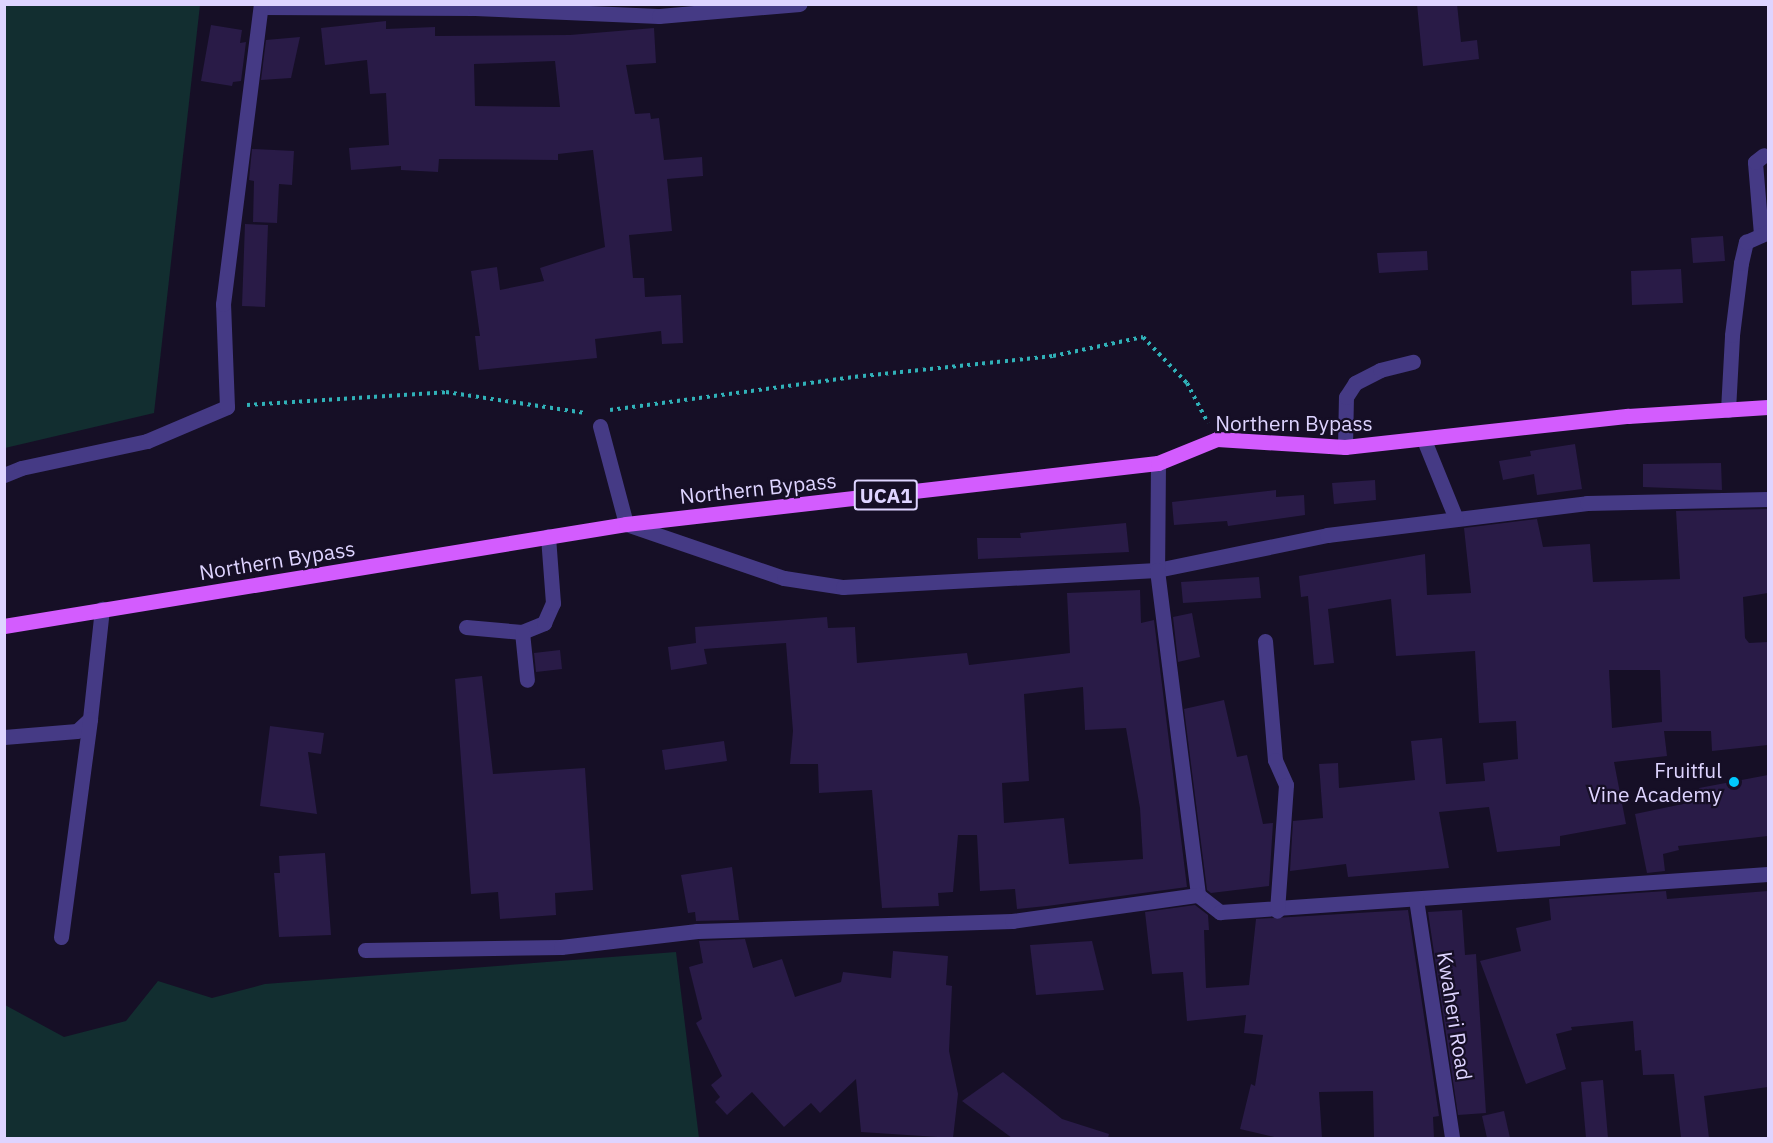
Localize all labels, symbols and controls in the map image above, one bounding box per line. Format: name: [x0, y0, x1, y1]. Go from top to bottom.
street label: Northern Bypass: [1215, 410, 1373, 436]
street label: Northern Bypass: [678, 467, 838, 509]
road number: UCA1: [853, 478, 919, 512]
street label: Northern Bypass: [197, 535, 357, 585]
place label: Fruitful Vine Academy: [1588, 757, 1722, 807]
marker: Fruitful Vine Academy: [1727, 775, 1741, 789]
street label: Kwaheri Road: [1432, 950, 1478, 1082]

